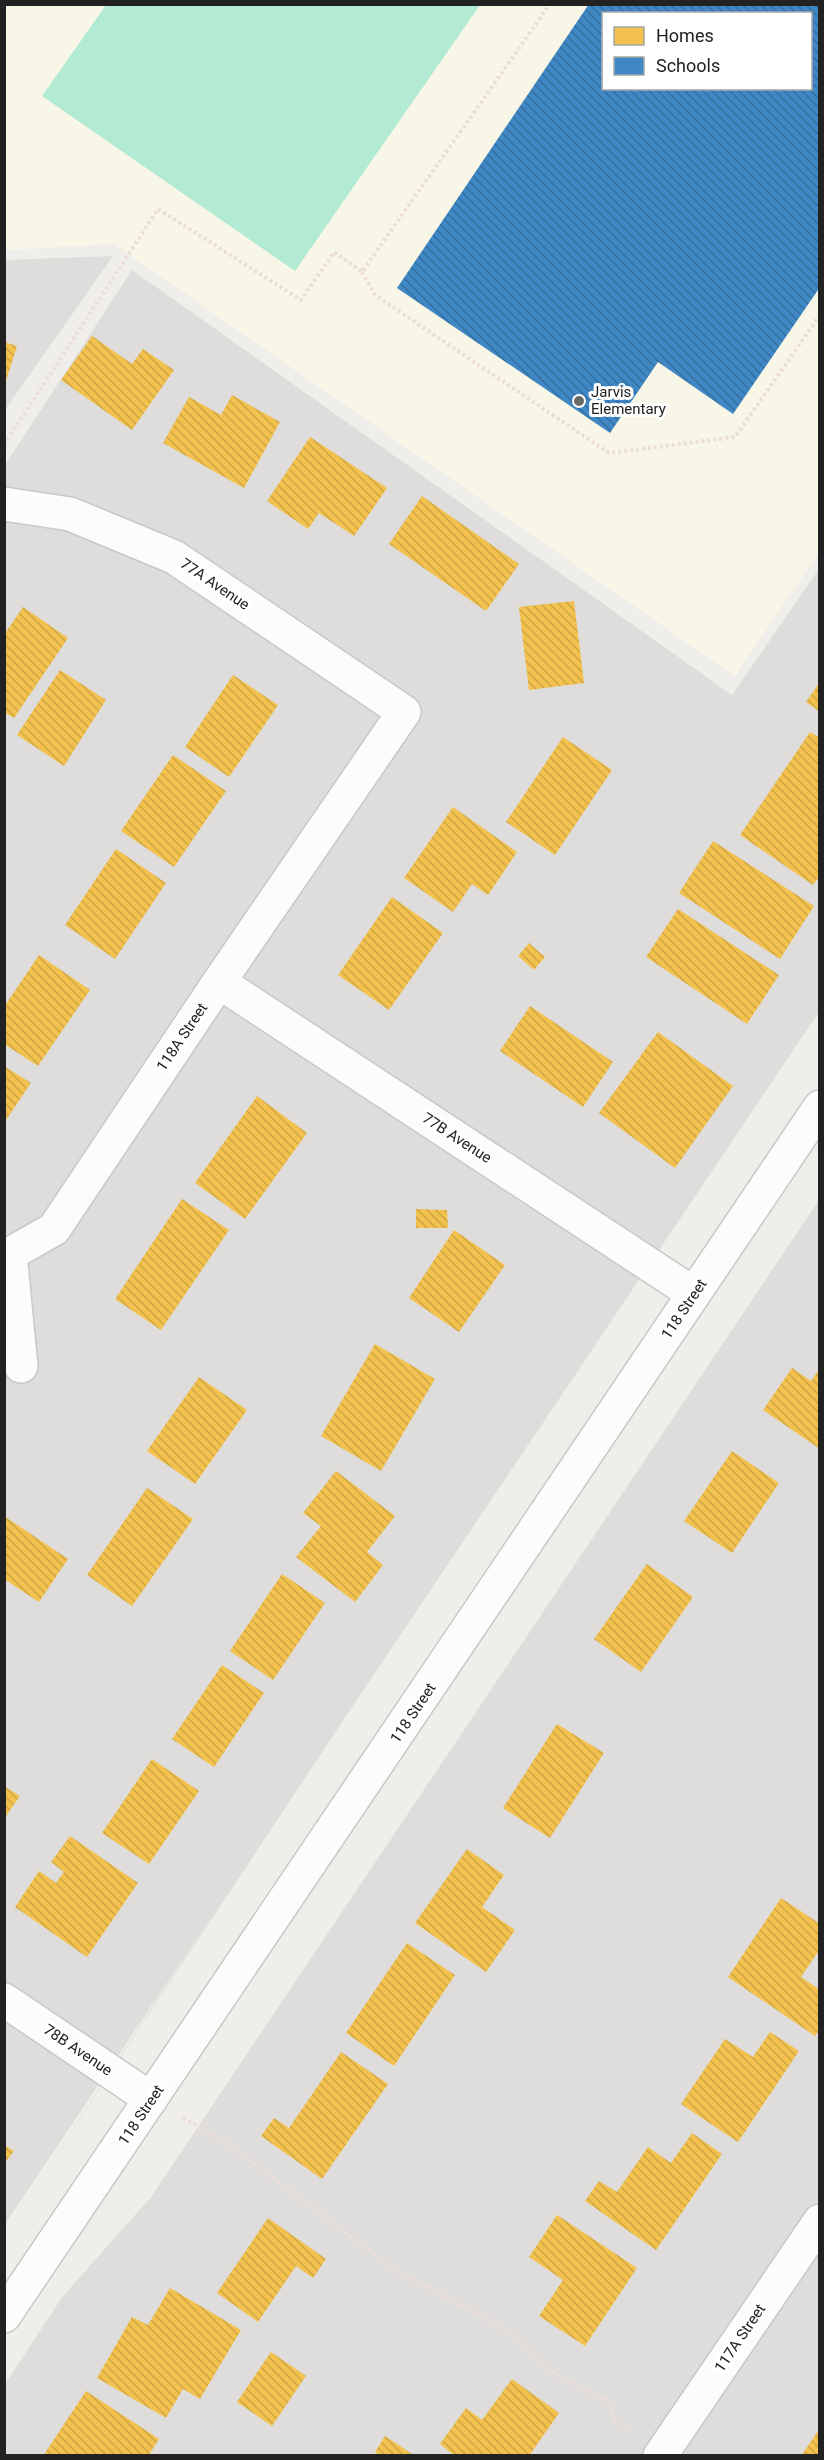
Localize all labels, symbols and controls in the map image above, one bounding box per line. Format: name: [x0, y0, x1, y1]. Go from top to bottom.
legend: [602, 12, 812, 90]
text: Homes: [656, 25, 714, 46]
text: Schools: [656, 55, 720, 76]
place label: Jarvis Elementary: [591, 383, 666, 418]
marker: Jarvis Elementary: [572, 394, 586, 408]
street label: 77A Avenue: [177, 554, 253, 614]
street label: 118A Street: [153, 999, 211, 1075]
street label: 77B Avenue: [419, 1109, 495, 1167]
street label: 118 Street: [657, 1275, 711, 1342]
street label: 118 Street: [386, 1679, 440, 1746]
street label: 78B Avenue: [40, 2020, 116, 2080]
street label: 118 Street: [114, 2081, 168, 2148]
street label: 117A Street: [711, 2300, 769, 2376]

